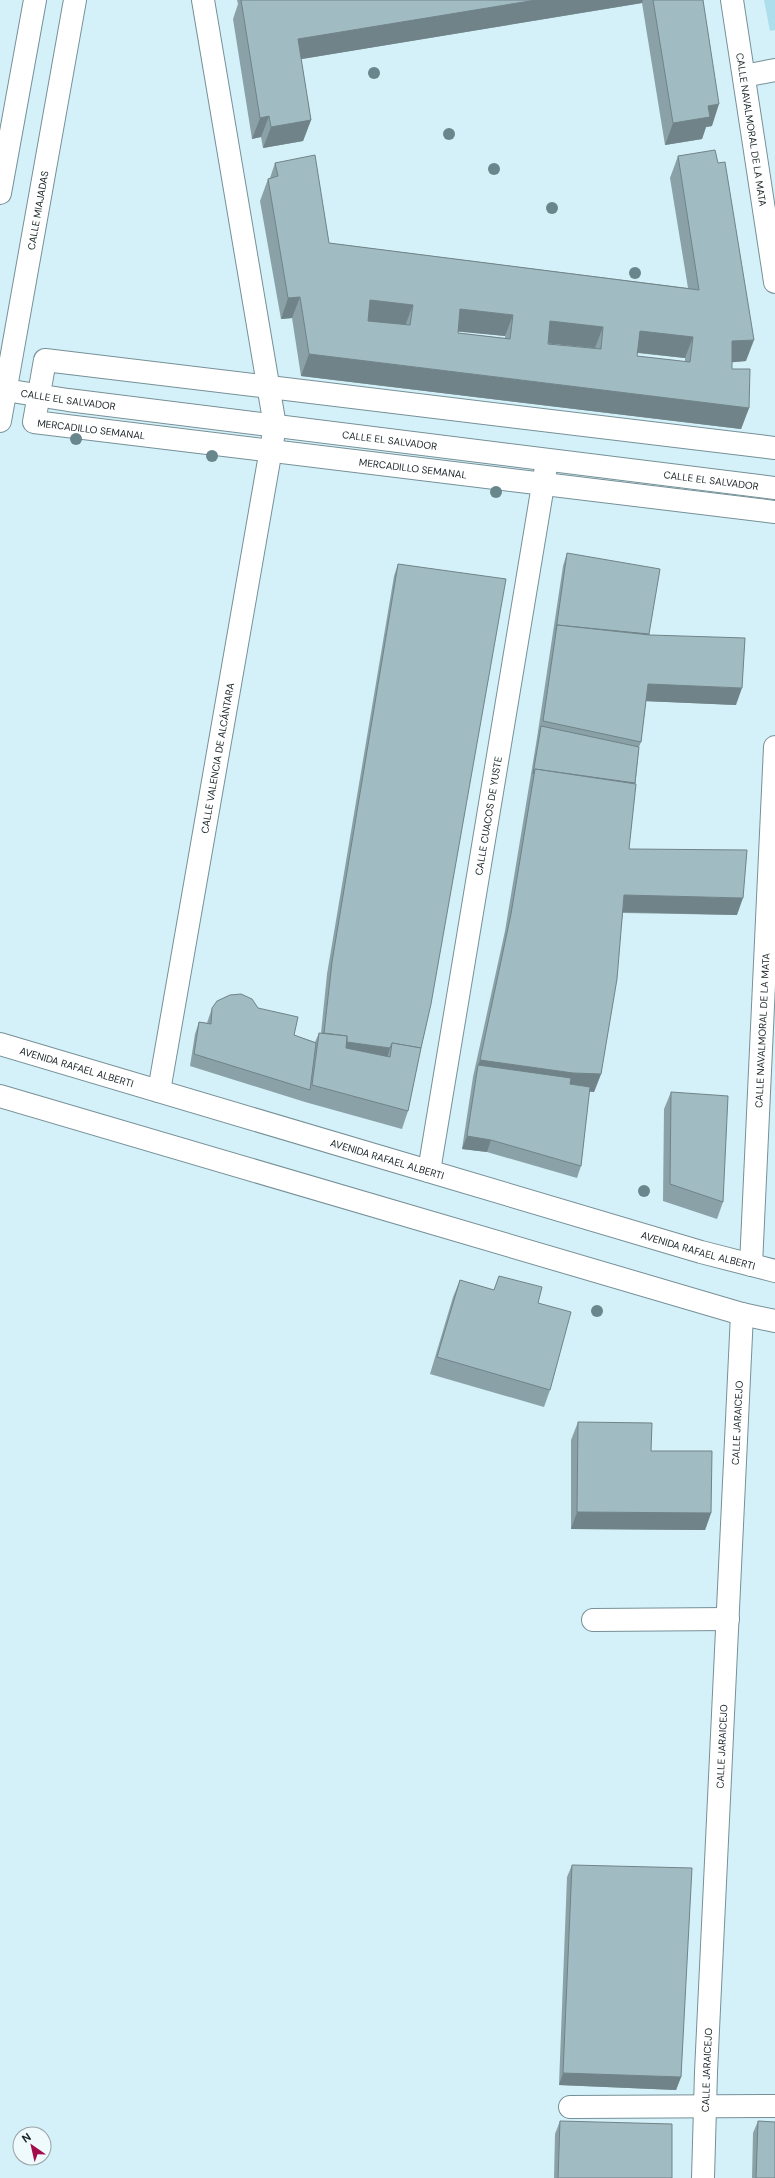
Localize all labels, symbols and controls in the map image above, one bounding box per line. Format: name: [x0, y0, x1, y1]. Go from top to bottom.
street label: CALLE NAVALMORAL DE LA MATA: [733, 52, 769, 208]
street label: CALLE MIAJADAS: [25, 170, 51, 251]
street label: CALLE EL SALVADOR: [20, 387, 116, 413]
street label: MERCADILLO SEMANAL: [37, 416, 146, 442]
street label: CALLE EL SALVADOR: [341, 428, 438, 453]
street label: MERCADILLO SEMANAL: [358, 456, 468, 482]
street label: CALLE EL SALVADOR: [663, 468, 759, 493]
street label: CALLE VALENCIA DE ALCÁNTARA: [198, 681, 237, 834]
street label: CALLE CUACOS DE YUSTE: [472, 755, 505, 876]
street label: CALLE NAVALMORAL DE LA MATA: [752, 952, 772, 1108]
street label: AVENIDA RAFAEL ALBERTI: [18, 1044, 135, 1090]
street label: AVENIDA RAFAEL ALBERTI: [329, 1136, 446, 1182]
street label: AVENIDA RAFAEL ALBERTI: [639, 1229, 757, 1273]
street label: CALLE JARAICEJO: [729, 1380, 746, 1465]
street label: CALLE JARAICEJO: [713, 1704, 730, 1789]
street label: CALLE JARAICEJO: [699, 2027, 715, 2112]
north arrow: [12, 2126, 52, 2166]
text: N: [19, 2130, 34, 2146]

